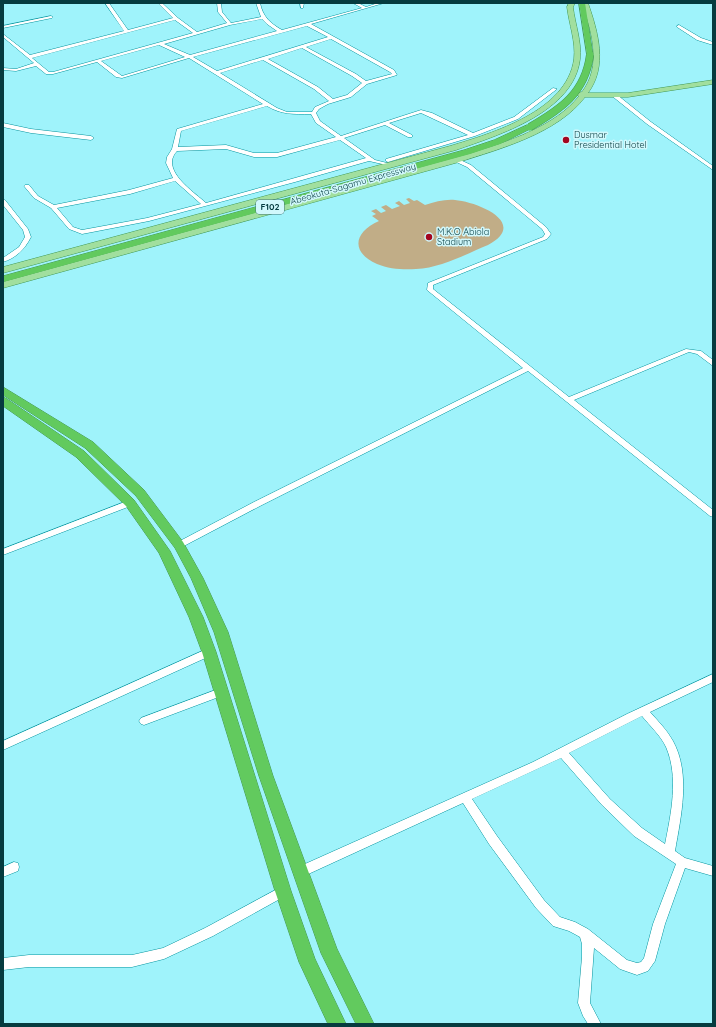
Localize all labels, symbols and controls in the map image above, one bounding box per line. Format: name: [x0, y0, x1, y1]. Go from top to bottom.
place label: Dusmar Presidential Hotel: [574, 129, 647, 150]
marker: Dusmar Presidential Hotel: [561, 135, 571, 145]
street label: Abeokuta-Sagamu Expressway: [289, 160, 417, 207]
road number: F102: [256, 200, 284, 214]
place label: M.K.O Abiola Stadium: [437, 226, 489, 247]
marker: M.K.O Abiola Stadium: [424, 232, 434, 242]

